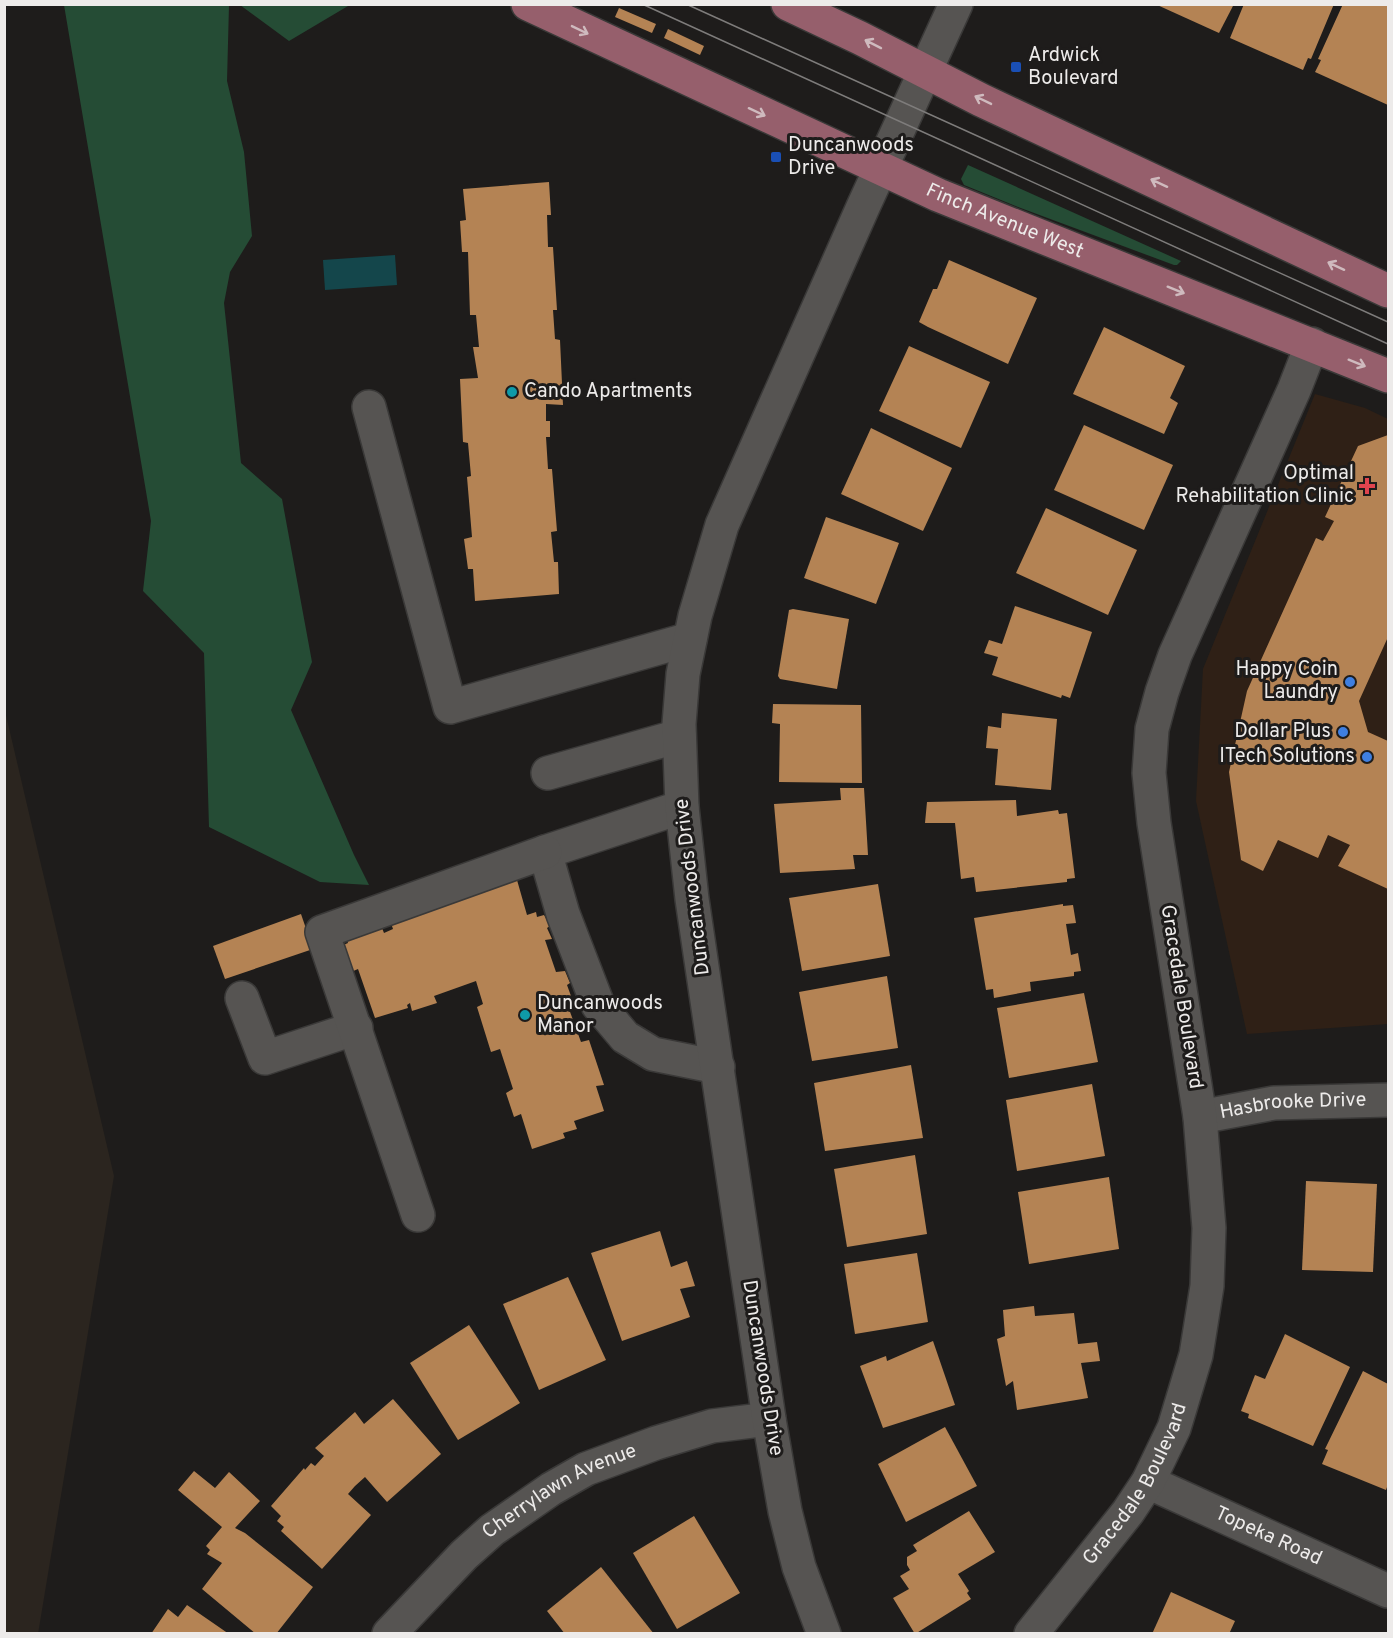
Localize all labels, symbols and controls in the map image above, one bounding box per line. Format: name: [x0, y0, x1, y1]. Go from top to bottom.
one-way arrow: [571, 25, 589, 37]
one-way arrow: [865, 38, 883, 50]
place label: Ardwick Boulevard: [1028, 43, 1118, 92]
marker: Ardwick Boulevard: [1009, 60, 1023, 74]
one-way arrow: [974, 94, 992, 106]
one-way arrow: [748, 107, 766, 118]
place label: Duncanwoods Drive: [788, 133, 914, 182]
marker: Duncanwoods Drive: [769, 150, 783, 164]
one-way arrow: [1151, 177, 1169, 189]
street label: Finch Avenue West: [921, 178, 1087, 265]
one-way arrow: [1327, 260, 1345, 272]
one-way arrow: [1167, 285, 1185, 296]
one-way arrow: [1348, 358, 1366, 369]
place label: Cando Apartments: [524, 379, 692, 405]
marker: Cando Apartments: [505, 385, 519, 399]
place label: Optimal Rehabilitation Clinic: [1175, 461, 1354, 510]
marker: Optimal Rehabilitation Clinic: [1358, 477, 1376, 495]
place label: Happy Coin Laundry: [1236, 657, 1338, 706]
marker: Happy Coin Laundry: [1343, 675, 1357, 689]
place label: Dollar Plus: [1234, 719, 1331, 745]
marker: Dollar Plus: [1336, 725, 1350, 739]
place label: ITech Solutions: [1219, 744, 1355, 770]
marker: ITech Solutions: [1360, 750, 1374, 764]
street label: Duncanwoods Drive: [669, 797, 717, 977]
street label: Gracedale Boulevard: [1154, 903, 1208, 1091]
place label: Duncanwoods Manor: [537, 991, 663, 1040]
marker: Duncanwoods Manor: [518, 1008, 532, 1022]
street label: Hasbrooke Drive: [1218, 1088, 1367, 1126]
street label: Duncanwoods Drive: [735, 1278, 789, 1458]
street label: Gracedale Boulevard: [1077, 1400, 1194, 1571]
street label: Cherrylawn Avenue: [477, 1438, 640, 1545]
street label: Topeka Road: [1210, 1501, 1326, 1572]

